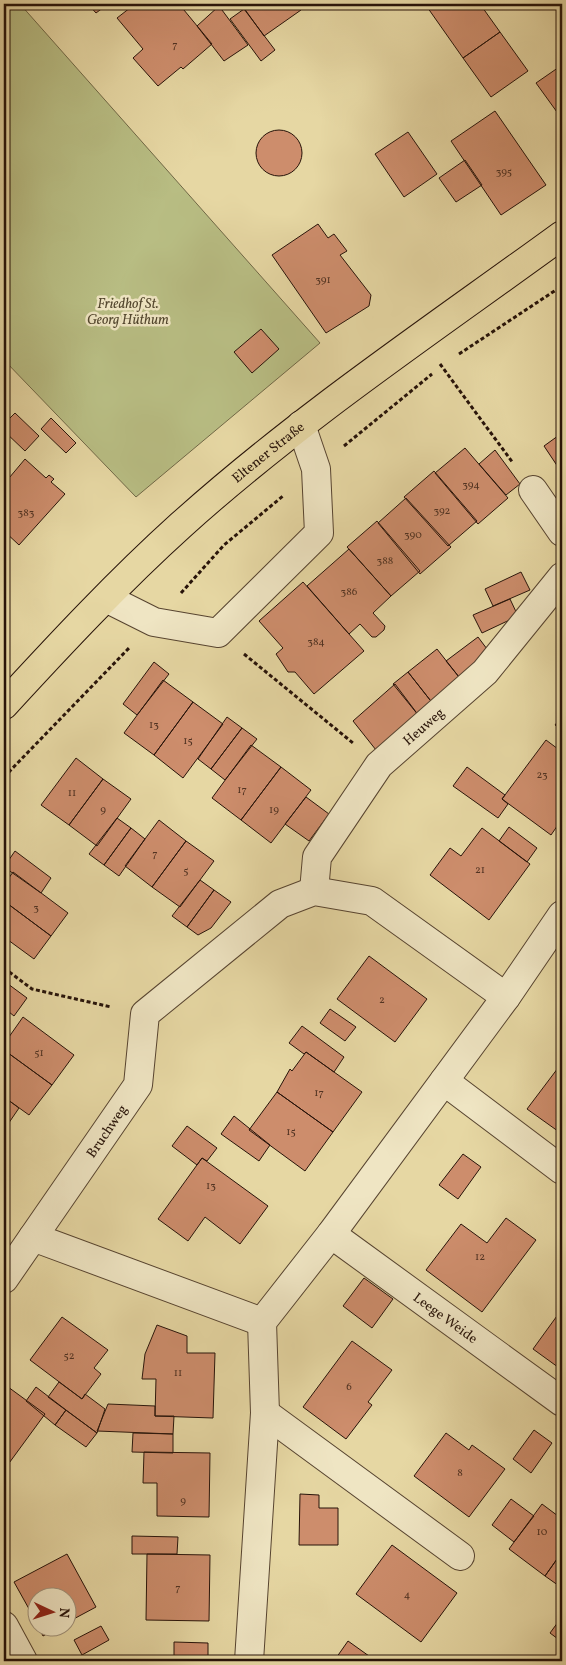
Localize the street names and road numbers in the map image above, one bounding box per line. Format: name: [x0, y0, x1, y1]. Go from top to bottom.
street label: Eltener Straße: [228, 418, 309, 488]
street label: Heuweg: [400, 704, 449, 751]
street label: Bruchweg: [82, 1101, 133, 1162]
street label: Leege Weide: [409, 1289, 481, 1349]

